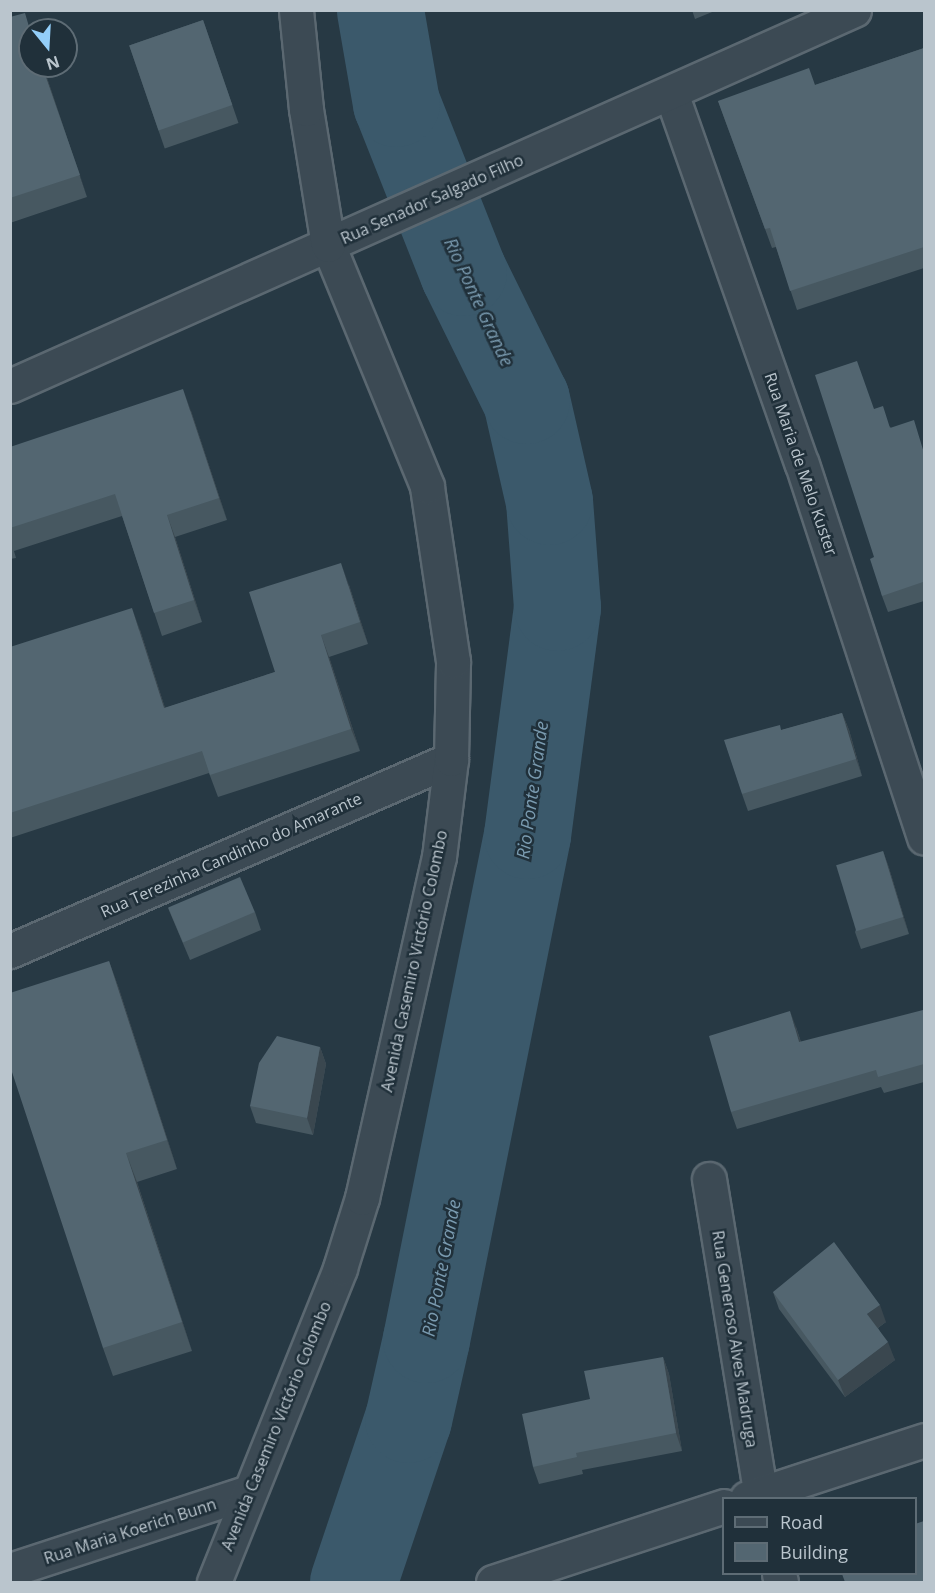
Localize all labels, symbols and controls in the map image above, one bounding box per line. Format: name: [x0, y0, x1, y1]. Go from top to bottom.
north arrow: [18, 18, 78, 78]
text: N: [43, 51, 63, 76]
street label: Rua Senador Salgado Filho: [338, 150, 526, 248]
water label: Rio Ponte Grande: [440, 234, 518, 370]
street label: Rua Maria de Melo Kuster: [761, 370, 841, 558]
water label: Rio Ponte Grande: [512, 720, 552, 860]
street label: Rua Terezinha Candinho do Amarante: [98, 789, 364, 921]
street label: Avenida Casemiro Victório Colombo: [377, 828, 451, 1094]
water label: Rio Ponte Grande: [417, 1198, 465, 1338]
street label: Rua Generoso Alves Madruga: [708, 1229, 762, 1449]
street label: Avenida Casemiro Victório Colombo: [217, 1299, 335, 1553]
street label: Rua Maria Koerich Bunn: [41, 1494, 219, 1568]
legend: [722, 1497, 917, 1575]
text: Road: [780, 1510, 823, 1534]
text: Building: [780, 1540, 848, 1564]

